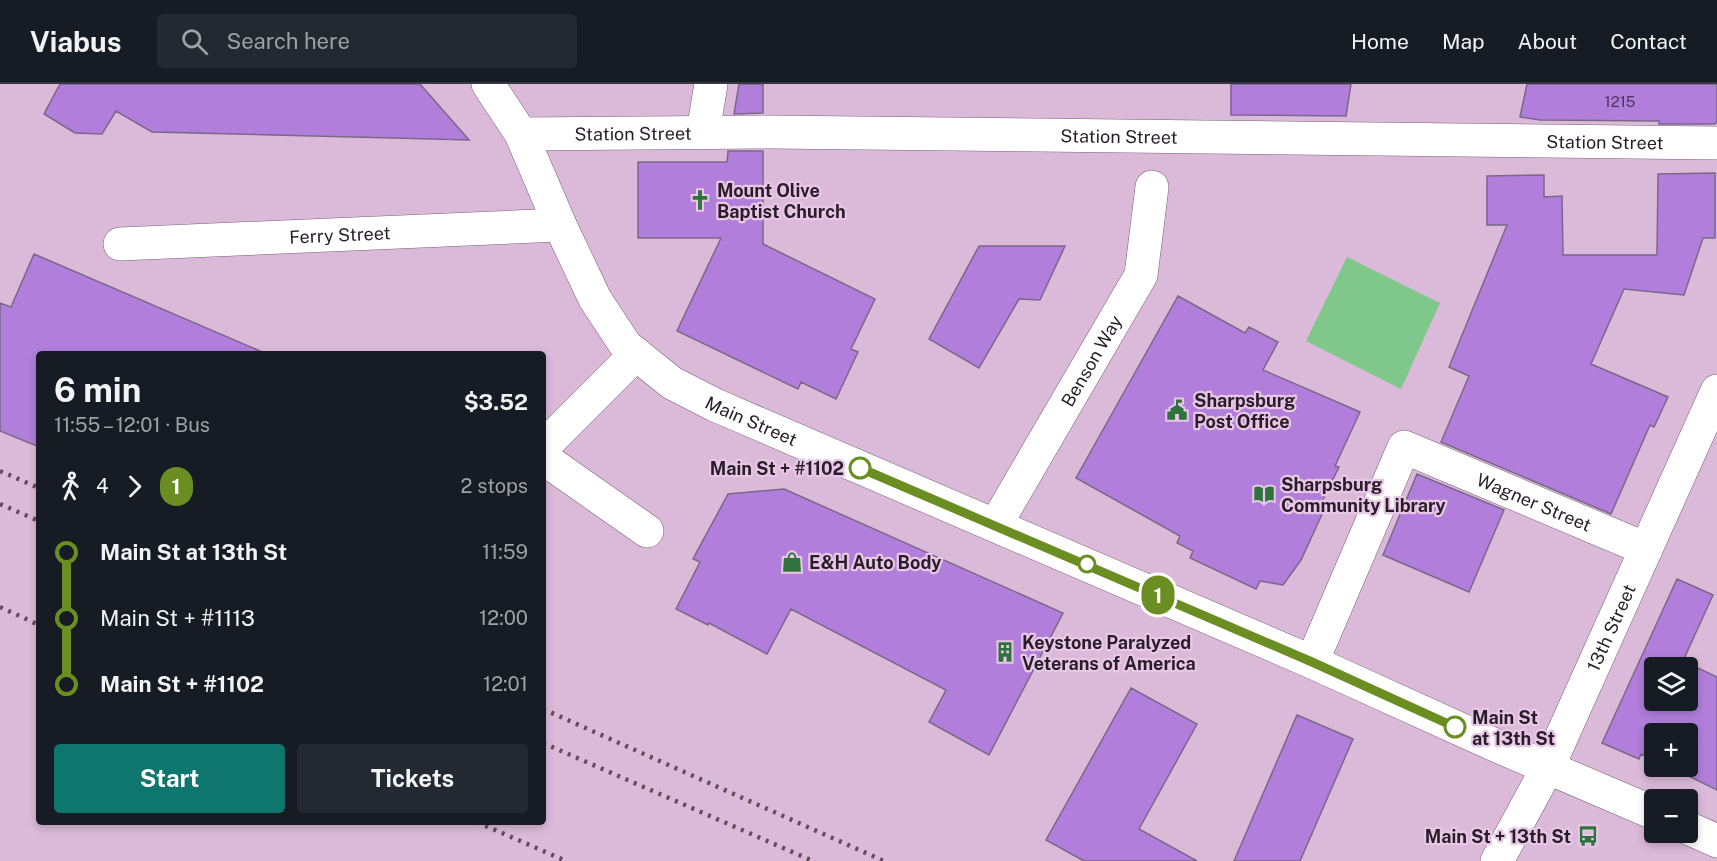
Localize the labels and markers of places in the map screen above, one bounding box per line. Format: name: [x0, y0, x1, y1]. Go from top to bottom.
place label: Mount Olive Baptist Church: [717, 180, 846, 222]
church icon: Mount Olive Baptist Church: [688, 188, 712, 212]
place label: Sharpsburg Post Office: [1194, 390, 1295, 432]
public building icon: Sharpsburg Post Office: [1165, 398, 1189, 422]
marker: Main St + #1102: [849, 457, 871, 479]
place label: Main St + #1102: [710, 458, 844, 479]
place label: Sharpsburg Community Library: [1281, 474, 1446, 516]
library icon: Sharpsburg Community Library: [1252, 482, 1276, 506]
shop icon: E&H Auto Body: [780, 550, 804, 574]
place label: E&H Auto Body: [809, 552, 941, 573]
unlabelled marker: [1078, 555, 1096, 573]
place label: Keystone Paralyzed Veterans of America: [1022, 632, 1196, 674]
building icon: Keystone Paralyzed Veterans of America: [993, 640, 1017, 664]
place label: Main St at 13th St: [1472, 707, 1555, 749]
marker: Main St at 13th St: [1444, 716, 1466, 738]
bus stop icon: Main St + 13th St: [1576, 824, 1600, 848]
place label: Main St + 13th St: [1425, 826, 1571, 847]

